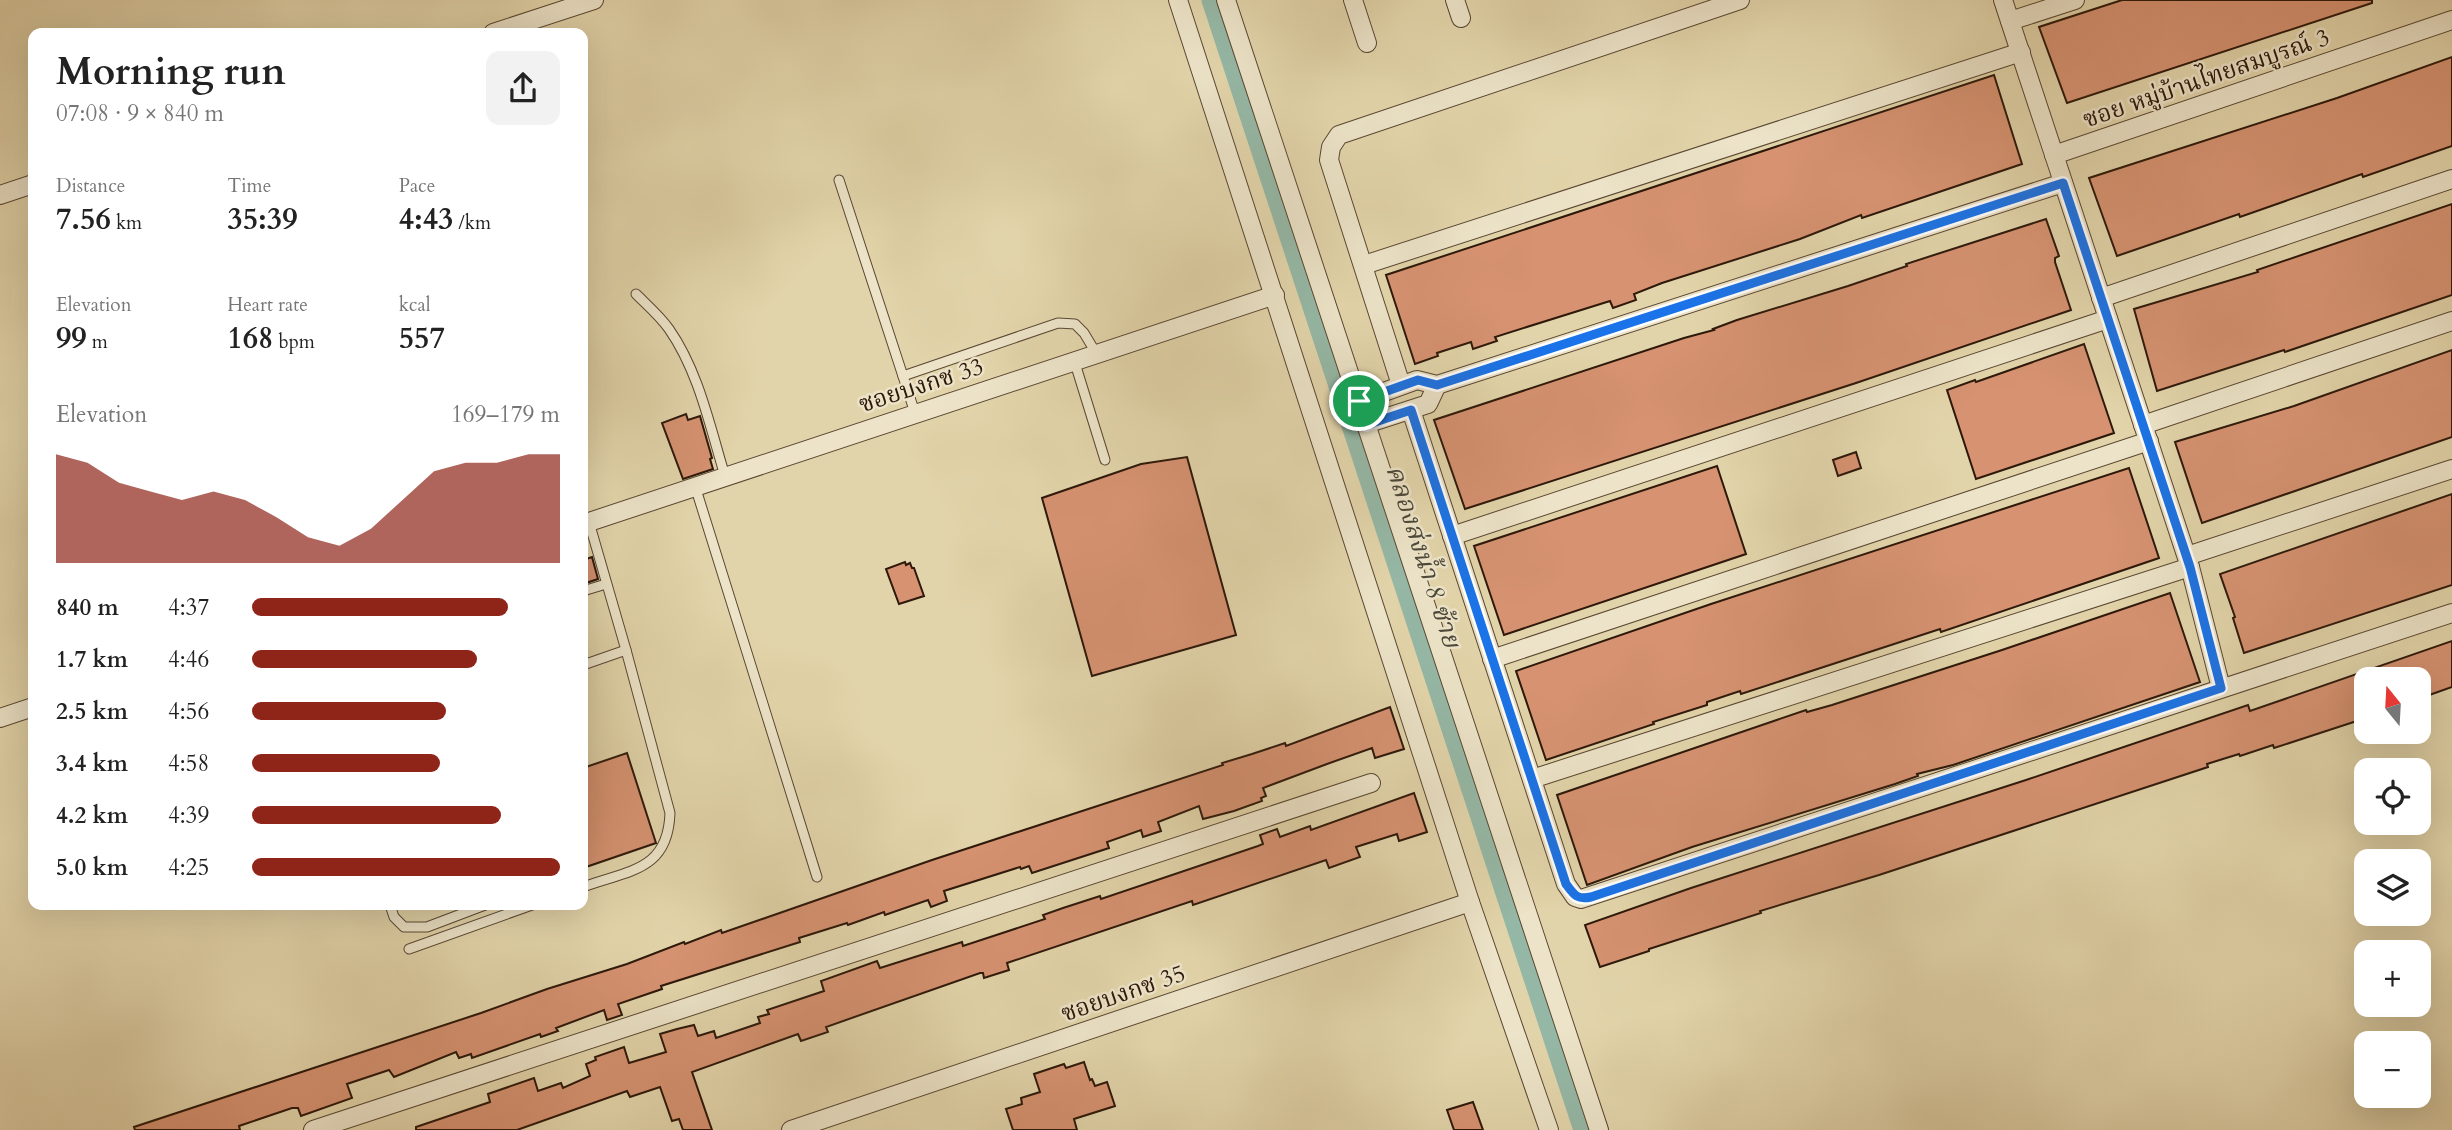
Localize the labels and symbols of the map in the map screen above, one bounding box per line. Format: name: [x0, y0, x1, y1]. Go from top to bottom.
street label: ซอย หมู่บ้านไทยสมบูรณ์ 3: [2078, 19, 2334, 136]
street label: ซอยบงกช 33: [854, 350, 988, 421]
pin: [1329, 371, 1389, 431]
water label: คลองส่งน้ำ 8 ซ้าย: [1378, 460, 1472, 653]
north arrow: [2354, 667, 2431, 744]
street label: ซอยบงกช 35: [1057, 957, 1190, 1030]

